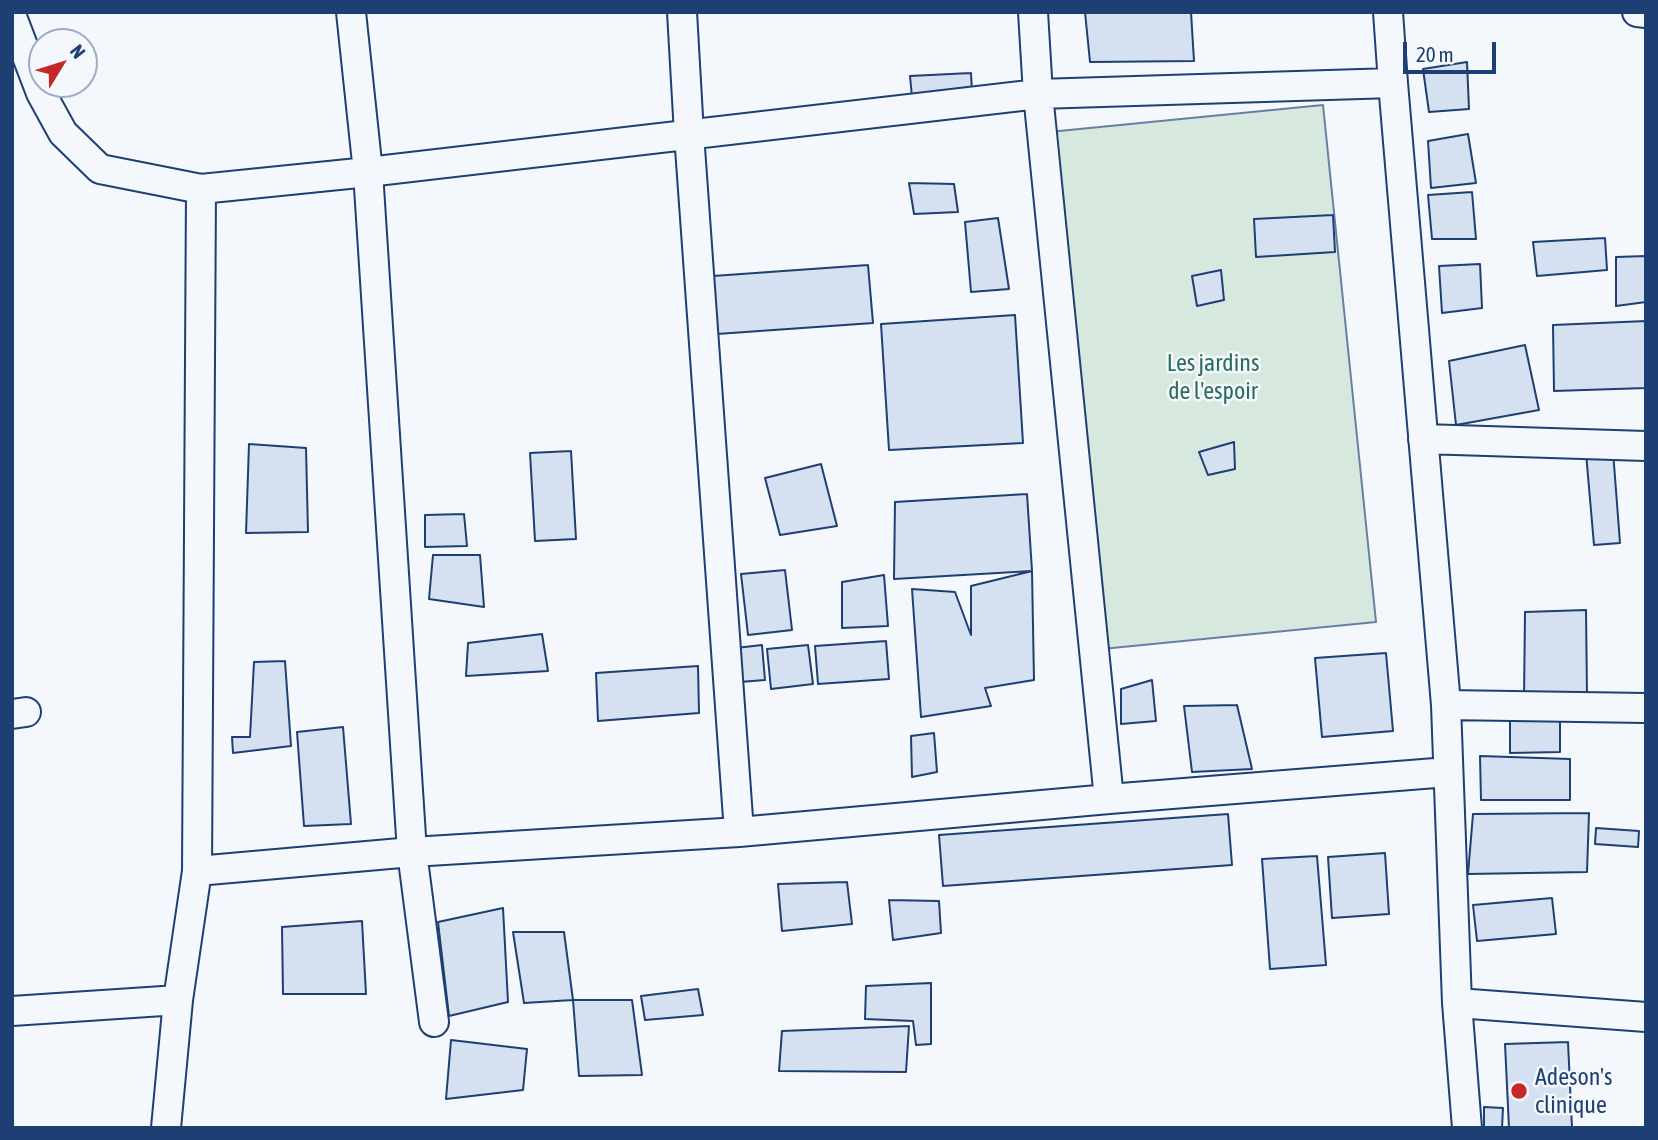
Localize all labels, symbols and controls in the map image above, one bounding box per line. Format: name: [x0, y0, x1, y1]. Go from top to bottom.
north arrow: [28, 28, 98, 98]
scale bar: [1406, 28, 1499, 72]
text: N: [66, 40, 90, 62]
text: 20 m: [1416, 42, 1454, 66]
park label: Les jardins de l'espoir: [1167, 349, 1259, 405]
place label: Adeson's clinique: [1535, 1063, 1612, 1119]
marker: Adeson's clinique: [1509, 1081, 1529, 1101]

